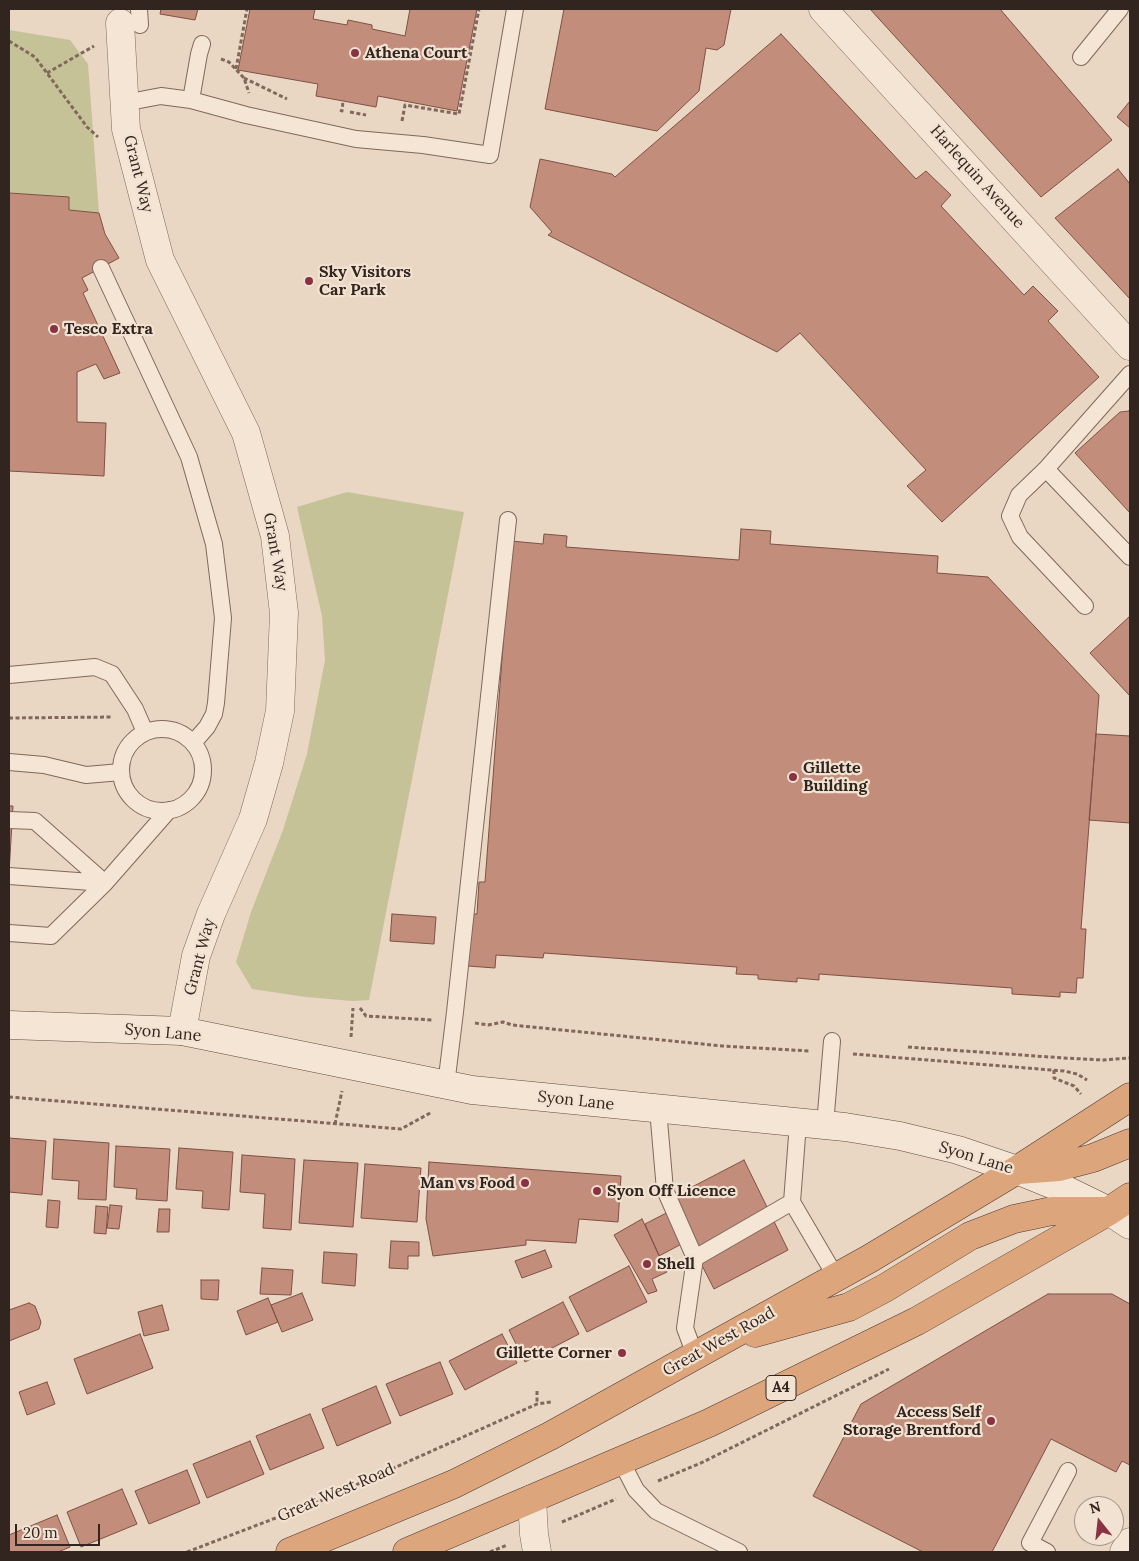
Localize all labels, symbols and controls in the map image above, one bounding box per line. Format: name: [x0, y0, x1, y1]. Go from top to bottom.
place label: Athena Court: [365, 43, 468, 63]
marker: Athena Court: [349, 47, 361, 59]
street label: Harlequin Avenue: [926, 122, 1028, 232]
street label: Grant Way: [119, 133, 157, 215]
place label: Sky Visitors Car Park: [319, 262, 411, 300]
marker: Sky Visitors Car Park: [303, 275, 315, 287]
place label: Tesco Extra: [64, 319, 153, 339]
marker: Tesco Extra: [48, 323, 60, 335]
street label: Grant Way: [259, 511, 291, 593]
place label: Gillette Building: [803, 758, 867, 796]
marker: Gillette Building: [787, 771, 799, 783]
street label: Grant Way: [180, 916, 220, 998]
street label: Syon Lane: [124, 1020, 202, 1046]
street label: Syon Lane: [537, 1087, 615, 1115]
street label: Syon Lane: [936, 1138, 1016, 1178]
place label: Man vs Food: [420, 1173, 515, 1193]
marker: Man vs Food: [519, 1177, 531, 1189]
place label: Syon Off Licence: [607, 1181, 736, 1201]
marker: Syon Off Licence: [591, 1185, 603, 1197]
place label: Shell: [657, 1254, 695, 1274]
marker: Shell: [641, 1258, 653, 1270]
street label: Great West Road: [660, 1303, 778, 1381]
place label: Gillette Corner: [496, 1343, 612, 1363]
marker: Gillette Corner: [616, 1347, 628, 1359]
road number: A4: [766, 1376, 796, 1400]
place label: Access Self Storage Brentford: [843, 1402, 981, 1440]
marker: Access Self Storage Brentford: [985, 1415, 997, 1427]
street label: Great West Road: [275, 1460, 397, 1526]
north arrow: [1074, 1496, 1124, 1546]
text: N: [1087, 1497, 1103, 1518]
scale bar: [18, 1514, 102, 1546]
text: 20 m: [23, 1523, 58, 1542]

